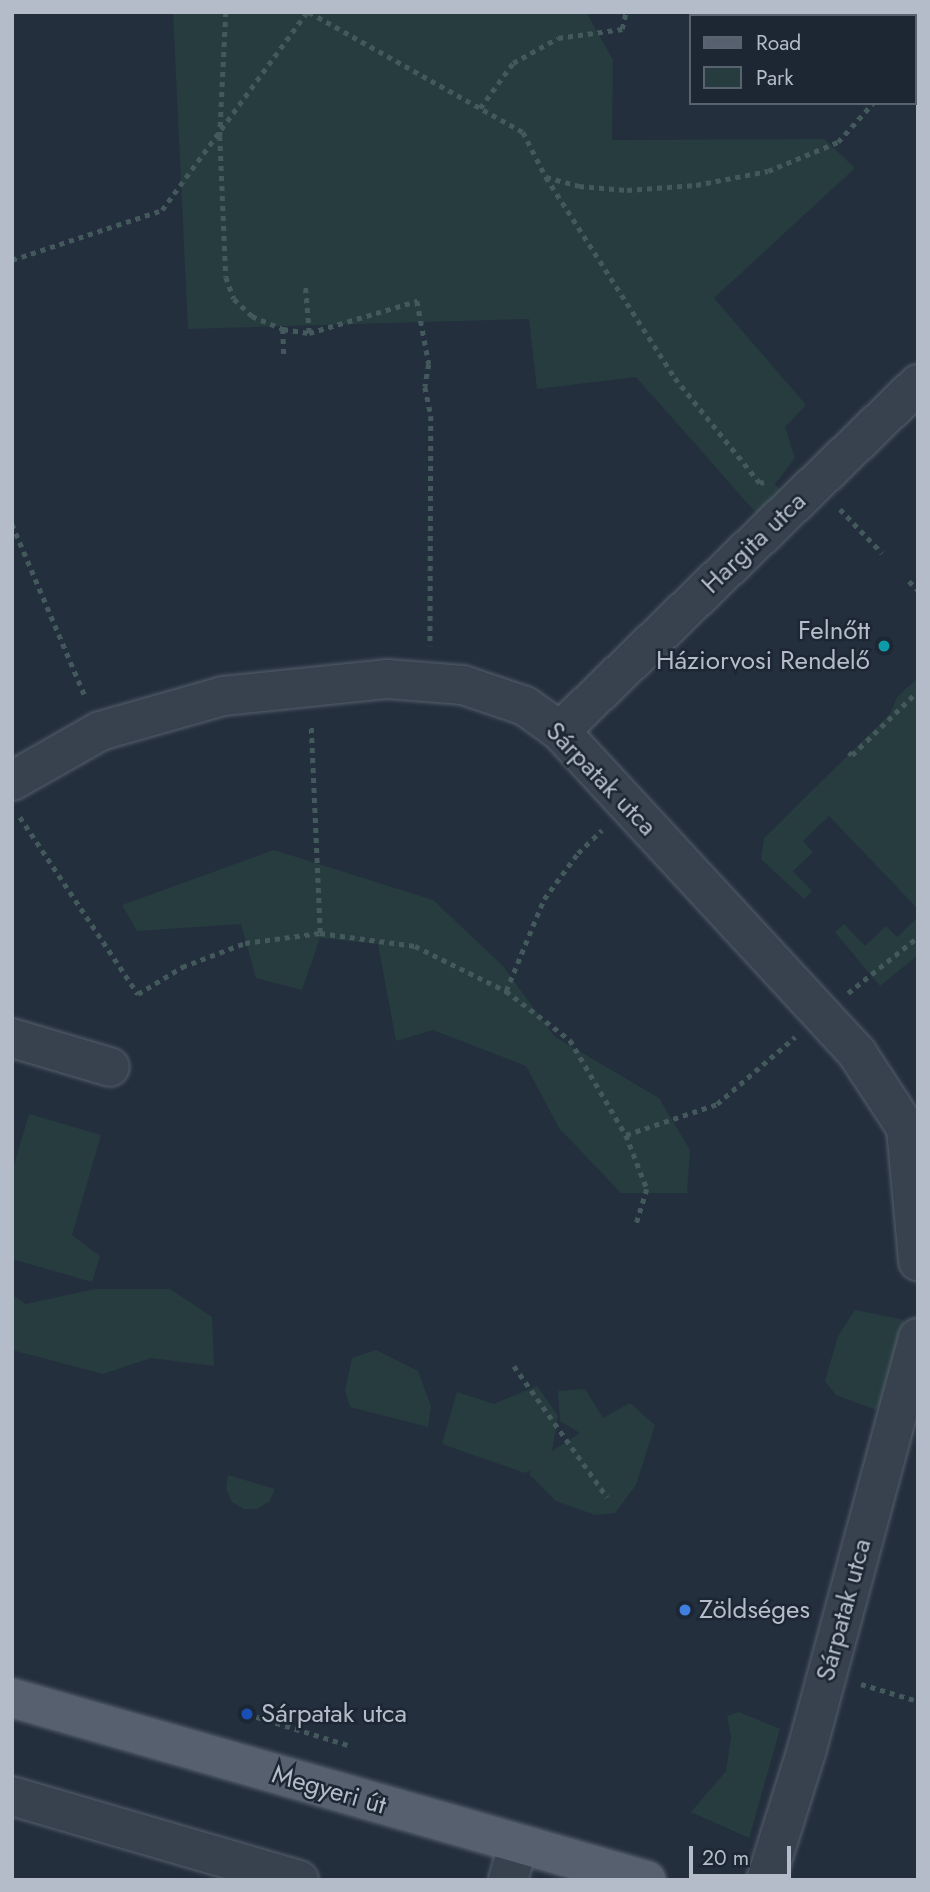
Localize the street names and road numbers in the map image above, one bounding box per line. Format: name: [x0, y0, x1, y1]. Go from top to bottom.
street label: Hargita utca: [695, 486, 813, 600]
street label: Sárpatak utca: [539, 716, 663, 842]
street label: Sárpatak utca: [810, 1535, 878, 1685]
street label: Megyeri út: [268, 1759, 390, 1821]

